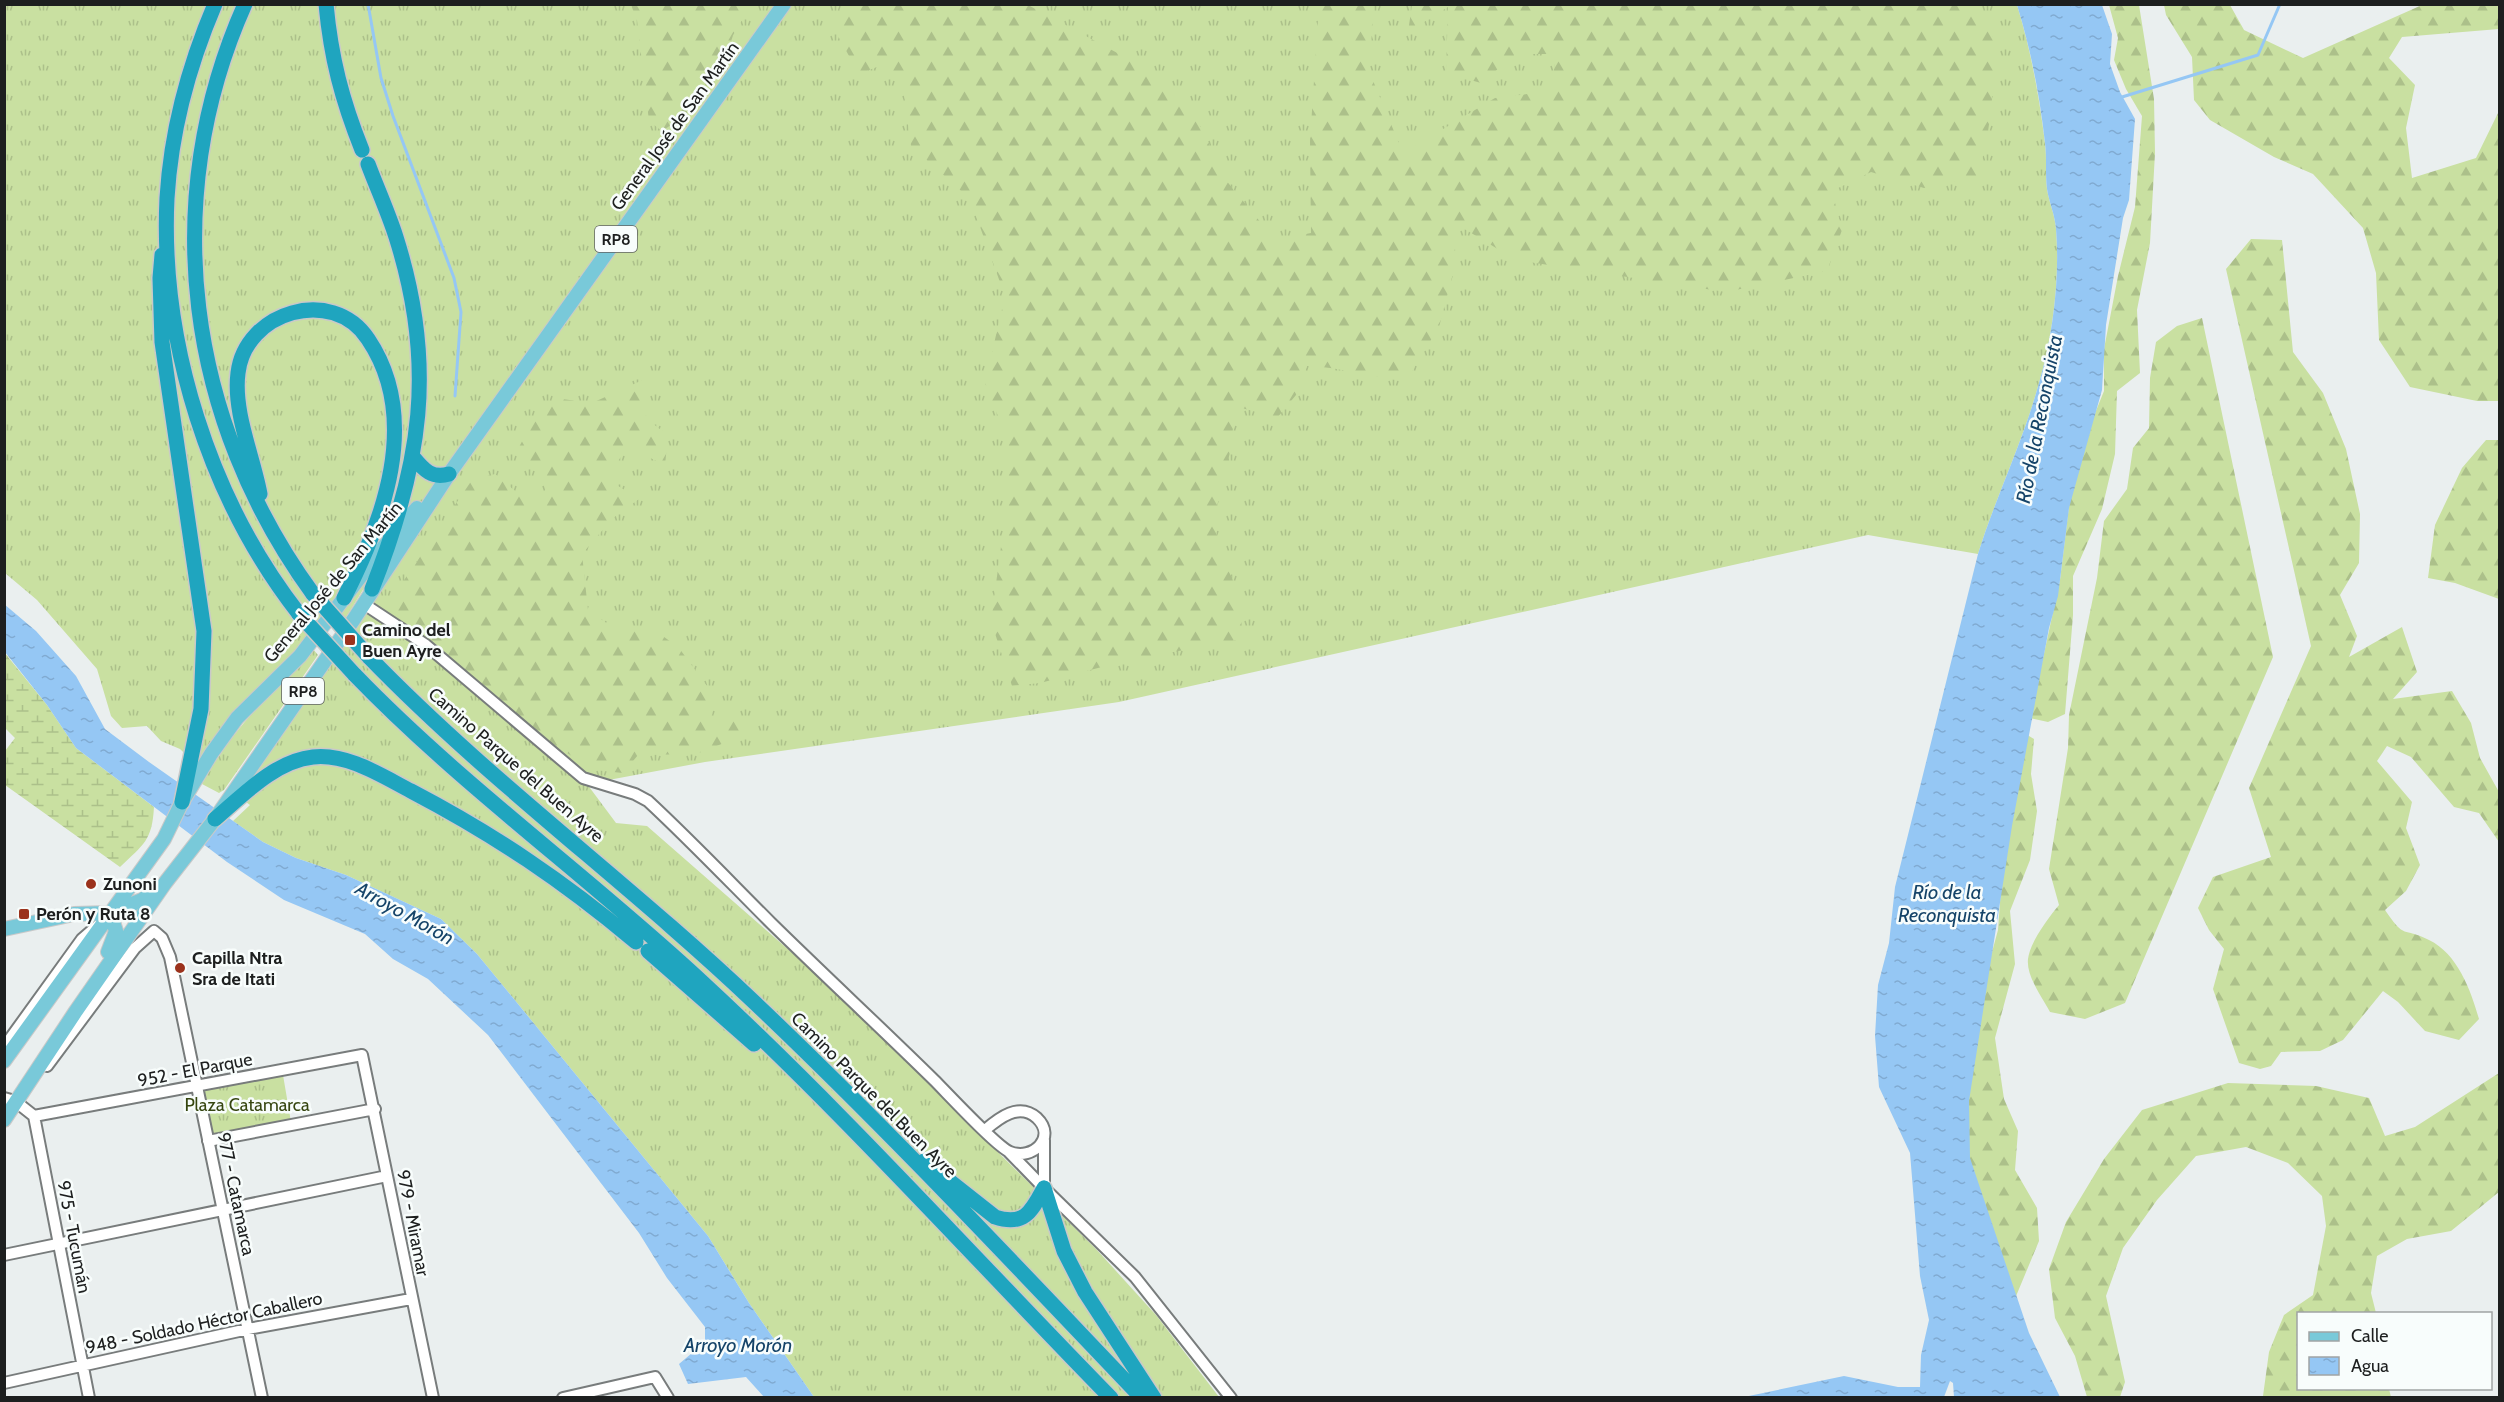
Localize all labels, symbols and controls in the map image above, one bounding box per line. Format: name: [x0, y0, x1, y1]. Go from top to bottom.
street label: General José de San Martín: [606, 37, 744, 215]
road number: RP8: [595, 226, 637, 252]
water label: Río de la Reconquista: [2011, 333, 2067, 505]
street label: General José de San Martín: [259, 497, 407, 667]
place label: Camino del Buen Ayre: [362, 619, 451, 662]
marker: Camino del Buen Ayre: [343, 633, 357, 647]
road number: RP8: [282, 678, 324, 704]
street label: Camino Parque del Buen Ayre: [424, 683, 608, 847]
place label: Zunoni: [103, 873, 157, 895]
water label: Arroyo Morón: [351, 876, 458, 950]
marker: Zunoni: [84, 877, 98, 891]
water label: Río de la Reconquista: [1898, 880, 1996, 927]
place label: Perón y Ruta 8: [36, 903, 151, 925]
marker: Perón y Ruta 8: [17, 907, 31, 921]
place label: Capilla Ntra Sra de Itati: [192, 947, 283, 990]
marker: Capilla Ntra Sra de Itati: [173, 961, 187, 975]
street label: Camino Parque del Buen Ayre: [787, 1008, 961, 1182]
street label: 952 - El Parque: [136, 1048, 254, 1092]
park label: Plaza Catamarca: [184, 1094, 310, 1116]
street label: 977 - Catamarca: [212, 1131, 260, 1258]
street label: 979 - Miramar: [392, 1168, 434, 1278]
street label: 975 - Tucumán: [52, 1179, 96, 1295]
street label: 948 - Soldado Héctor Caballero: [84, 1287, 324, 1359]
legend: [2297, 1312, 2492, 1390]
text: Calle: [2351, 1325, 2388, 1347]
water label: Arroyo Morón: [683, 1333, 792, 1357]
text: Agua: [2351, 1355, 2389, 1377]

